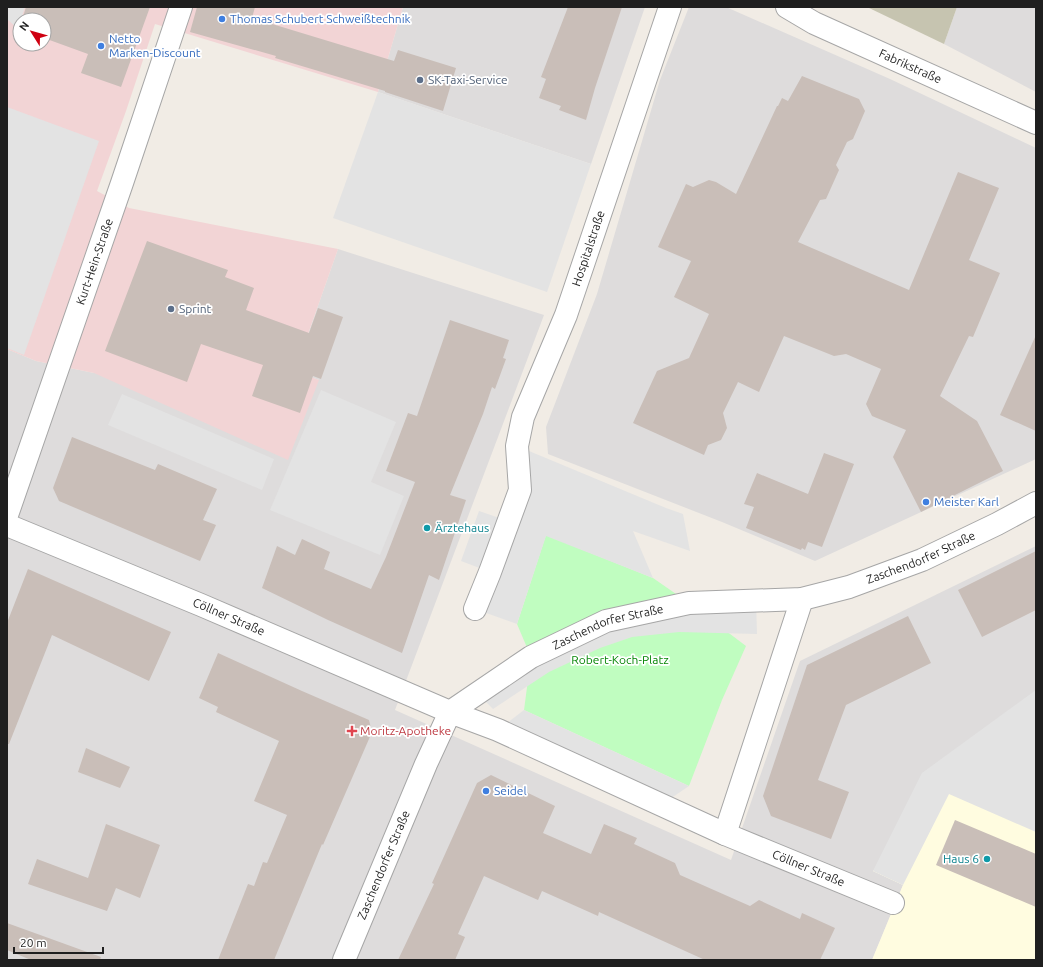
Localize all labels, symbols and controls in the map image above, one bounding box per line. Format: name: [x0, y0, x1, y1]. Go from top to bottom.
north arrow: [12, 12, 52, 52]
place label: Thomas Schubert Schweißtechnik: [230, 12, 411, 25]
marker: Thomas Schubert Schweißtechnik: [217, 14, 227, 24]
text: N: [17, 19, 31, 33]
place label: Netto Marken-Discount: [109, 32, 201, 59]
marker: Netto Marken-Discount: [96, 41, 106, 51]
street label: Fabrikstraße: [877, 46, 944, 86]
place label: SK-Taxi-Service: [428, 73, 508, 86]
marker: SK-Taxi-Service: [415, 75, 425, 85]
street label: Hospitalstraße: [569, 209, 607, 288]
street label: Kurt-Hein-Straße: [73, 217, 115, 306]
place label: Sprint: [179, 302, 212, 315]
marker: Sprint: [166, 304, 176, 314]
place label: Meister Karl: [934, 495, 999, 508]
marker: Meister Karl: [921, 497, 931, 507]
place label: Ärztehaus: [435, 521, 489, 534]
marker: Ärztehaus: [422, 523, 432, 533]
street label: Zaschendorfer Straße: [864, 529, 977, 586]
street label: Cöllner Straße: [191, 595, 267, 638]
street label: Zaschendorfer Straße: [550, 602, 664, 652]
park label: Robert-Koch-Platz: [571, 653, 669, 666]
place label: Moritz-Apotheke: [360, 724, 451, 737]
marker: Moritz-Apotheke: [347, 726, 357, 736]
place label: Seidel: [494, 784, 527, 797]
marker: Seidel: [481, 786, 491, 796]
street label: Zaschendorfer Straße: [355, 808, 412, 921]
street label: Cöllner Straße: [771, 847, 847, 889]
place label: Haus 6: [943, 852, 979, 865]
marker: Haus 6: [982, 854, 992, 864]
scale bar: [14, 929, 103, 955]
text: 20 m: [20, 936, 47, 949]

